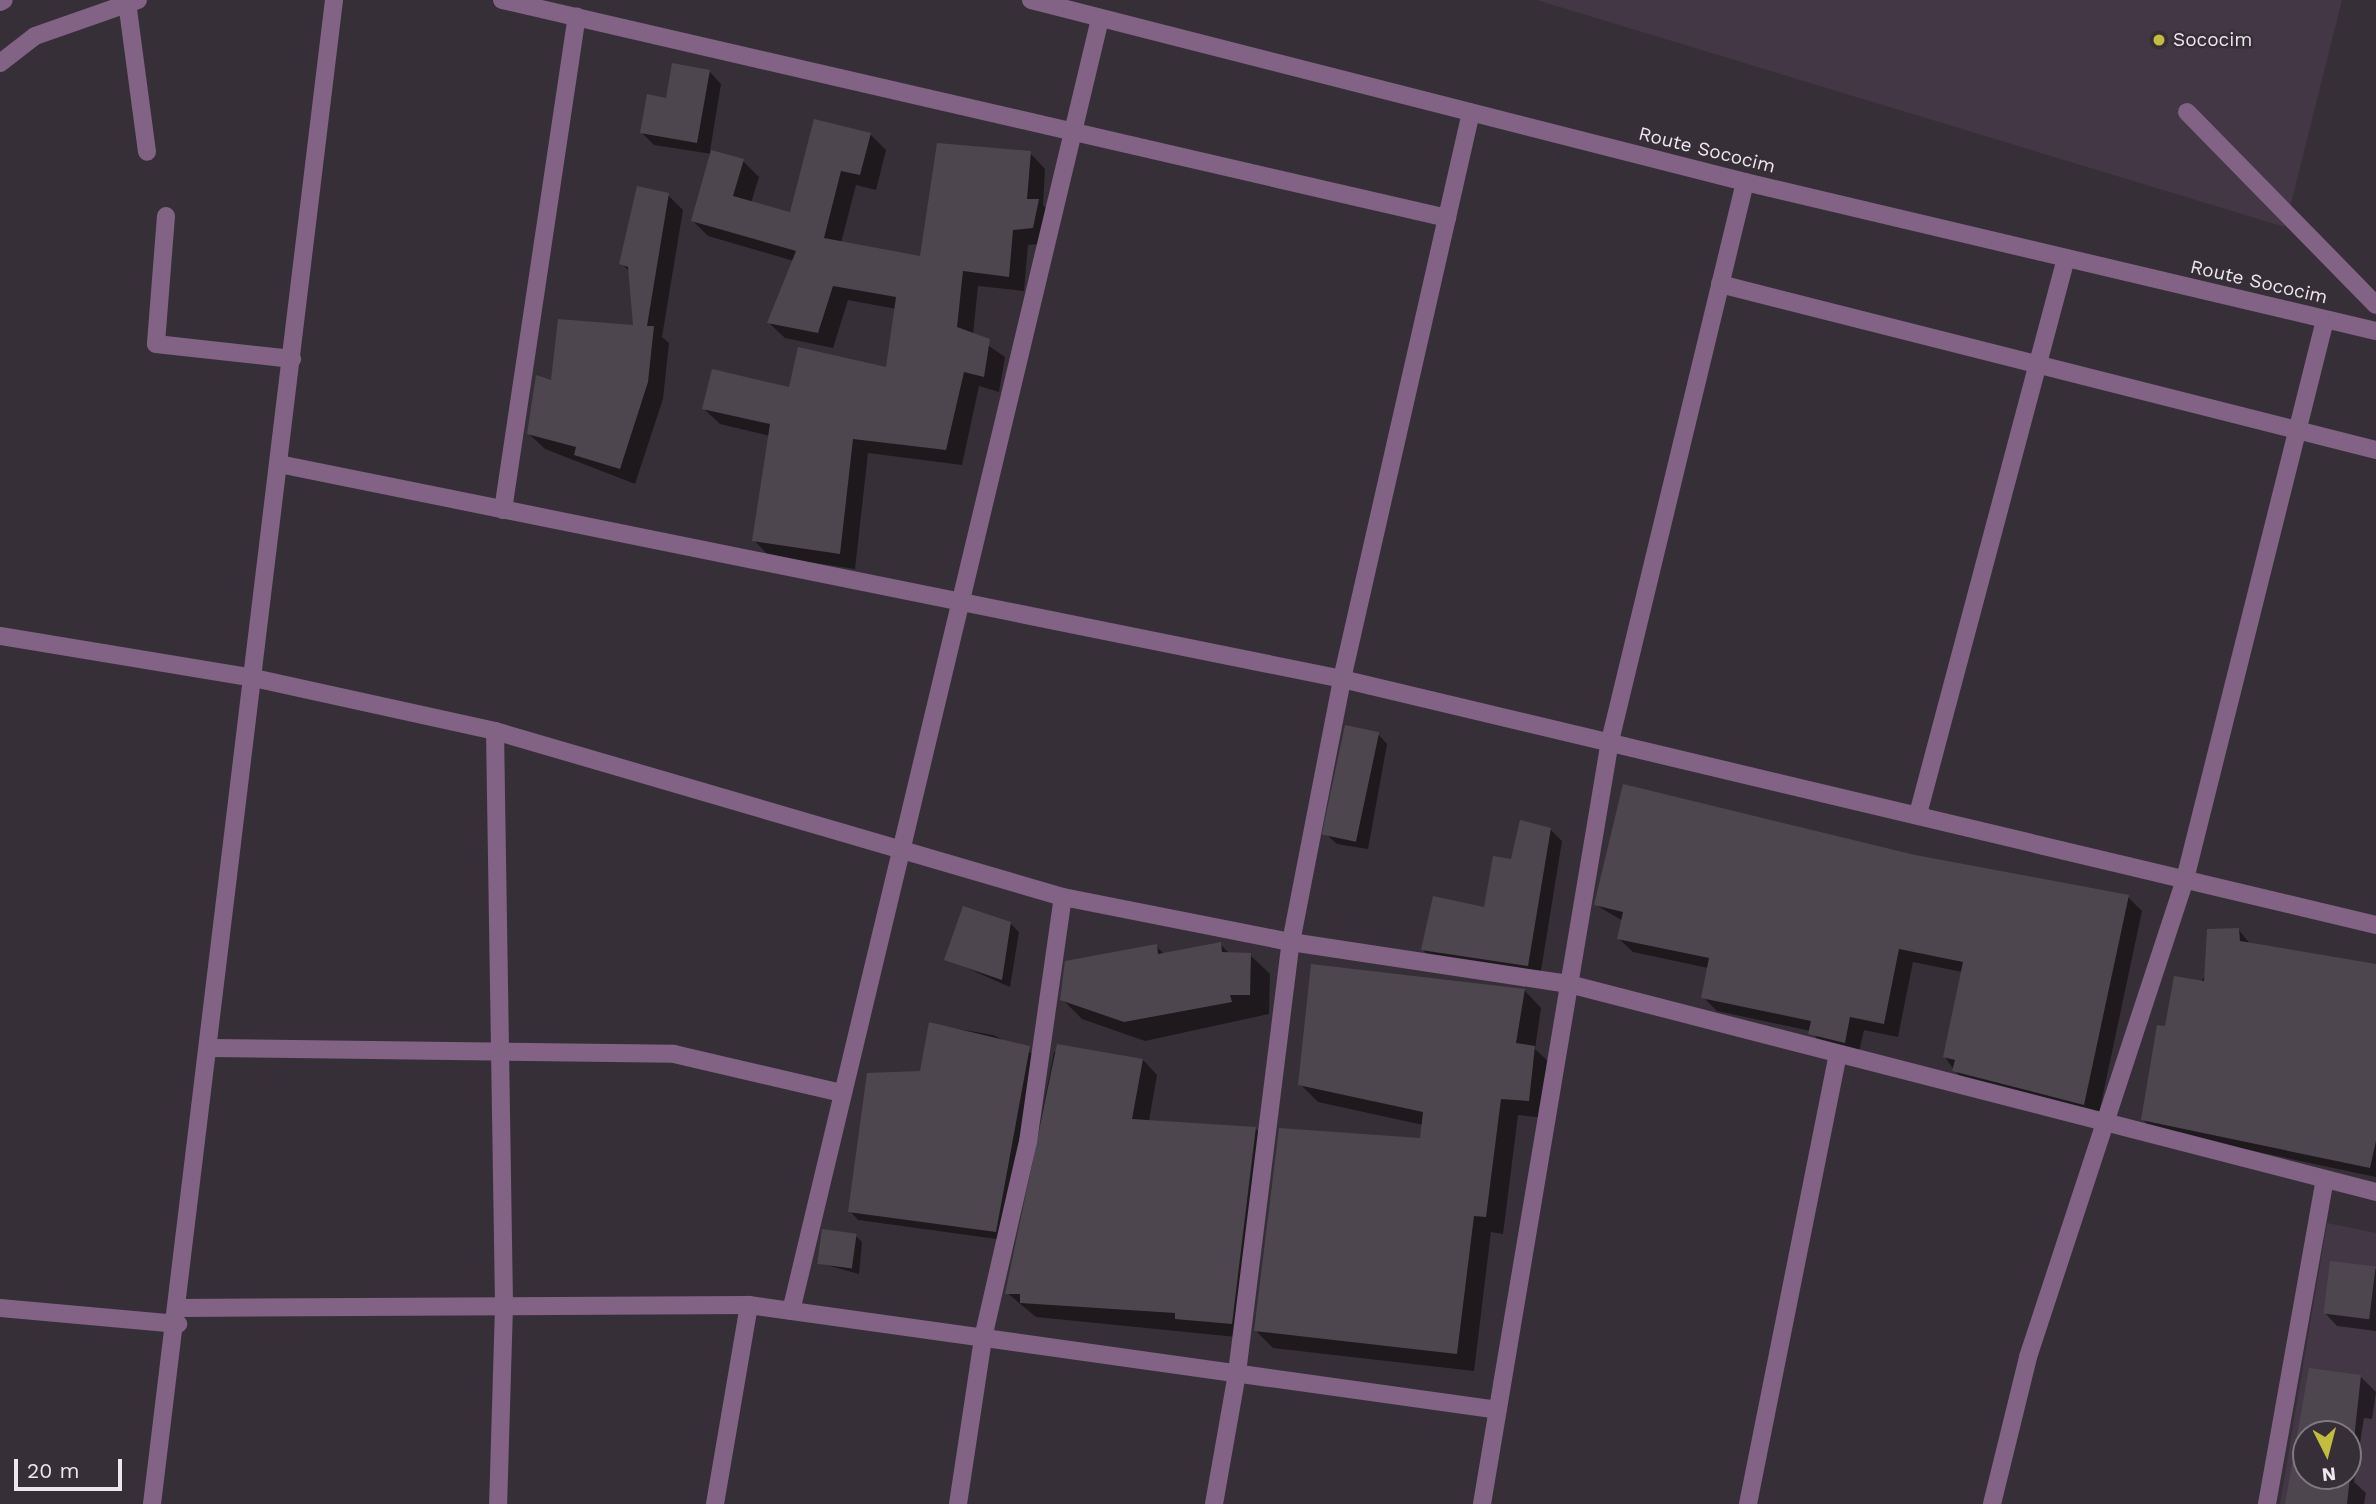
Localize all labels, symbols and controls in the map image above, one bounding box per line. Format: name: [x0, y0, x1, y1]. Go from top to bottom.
place label: Sococim: [2173, 29, 2252, 51]
marker: Sococim: [2151, 32, 2167, 48]
street label: Route Sococim: [1636, 122, 1778, 178]
street label: Route Sococim: [2188, 255, 2330, 309]
north arrow: [2292, 1420, 2362, 1490]
scale bar: [18, 1444, 126, 1488]
text: 20 m: [27, 1458, 79, 1483]
text: N: [2321, 1462, 2337, 1487]

